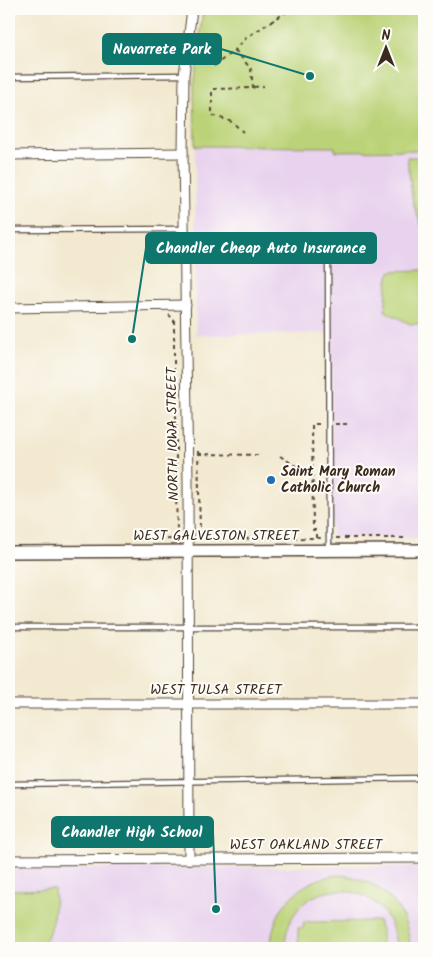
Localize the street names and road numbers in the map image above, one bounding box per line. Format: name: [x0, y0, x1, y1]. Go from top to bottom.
street label: NORTH IOWA STREET: [161, 365, 185, 501]
street label: WEST GALVESTON STREET: [133, 525, 300, 547]
street label: WEST TULSA STREET: [150, 679, 283, 701]
street label: WEST OAKLAND STREET: [230, 834, 384, 856]

